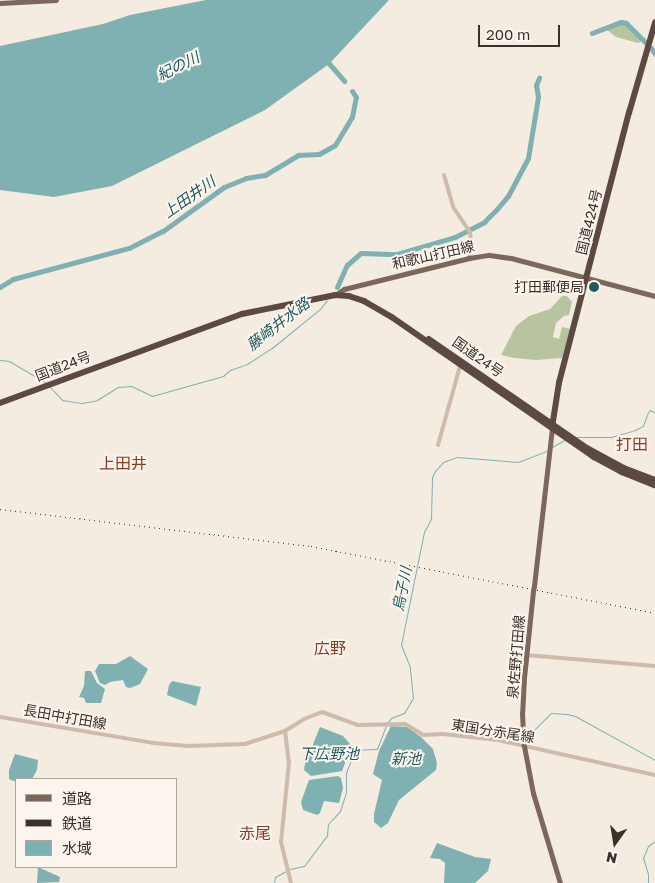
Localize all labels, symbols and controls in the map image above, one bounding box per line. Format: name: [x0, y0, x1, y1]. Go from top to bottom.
scale bar: [480, 15, 562, 47]
text: 200 m: [486, 25, 530, 43]
water label: 紀の川: [154, 48, 202, 84]
water label: 上田井川: [159, 172, 219, 222]
street label: 国道424号: [573, 187, 605, 257]
street label: 和歌山打田線: [390, 237, 476, 273]
place label: 打田郵便局: [514, 279, 584, 295]
marker: 打田郵便局: [588, 281, 600, 293]
water label: 藤崎井水路: [243, 294, 313, 354]
street label: 国道24号: [449, 333, 507, 381]
street label: 国道24号: [33, 348, 93, 384]
district label: 打田: [616, 434, 648, 454]
district label: 上田井: [99, 453, 147, 473]
water label: 烏子川: [389, 565, 415, 613]
street label: 泉佐野打田線: [504, 614, 528, 700]
district label: 広野: [314, 638, 346, 658]
street label: 長田中打田線: [22, 701, 108, 733]
street label: 東国分赤尾線: [450, 716, 536, 746]
water label: 下広野池: [299, 745, 359, 763]
water label: 新池: [391, 750, 421, 768]
legend: [15, 778, 178, 868]
text: 道路: [62, 789, 92, 807]
text: 鉄道: [62, 814, 92, 832]
north arrow: [590, 818, 640, 868]
district label: 赤尾: [239, 823, 271, 843]
text: 水域: [62, 839, 92, 857]
text: N: [604, 849, 619, 868]

